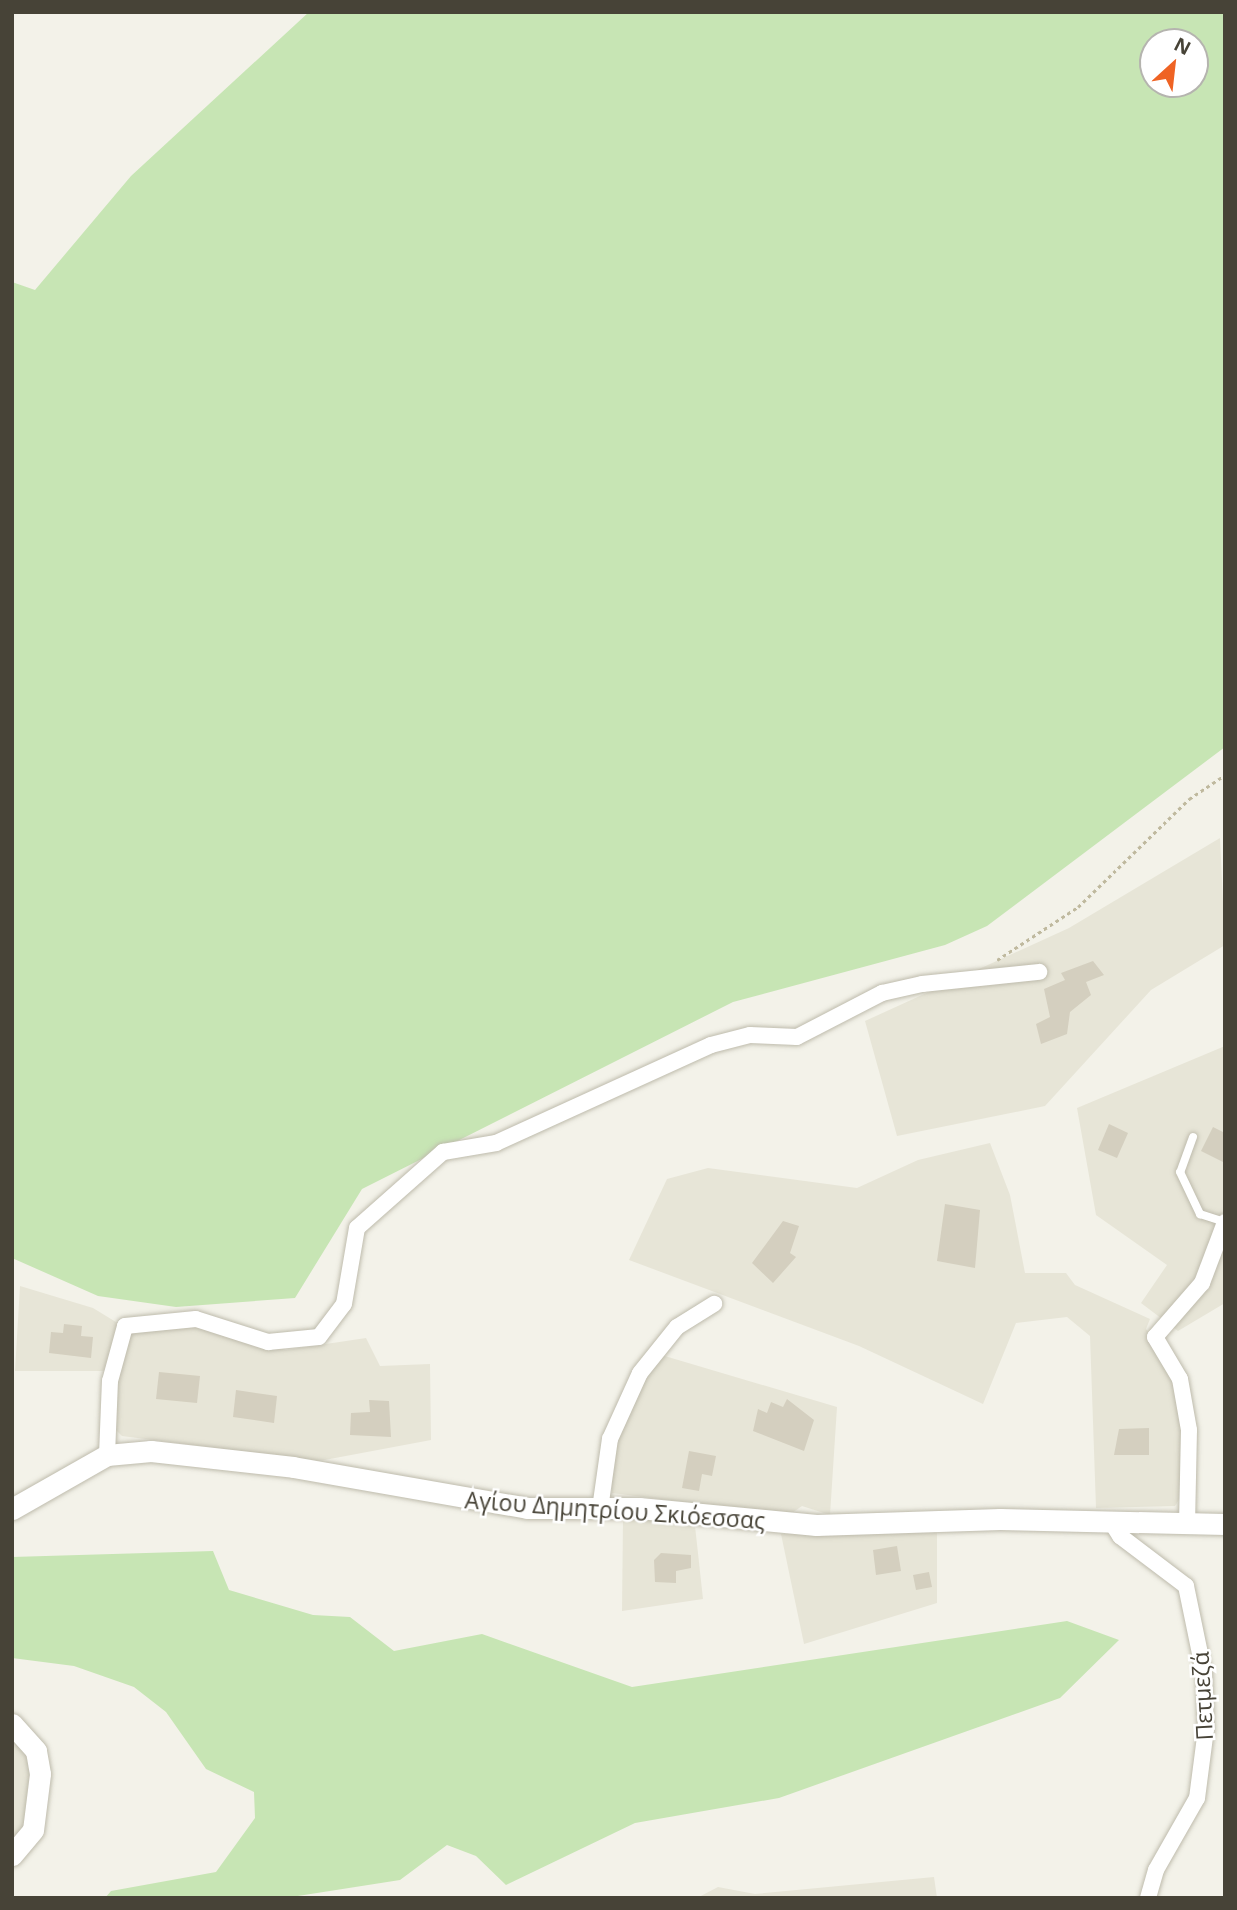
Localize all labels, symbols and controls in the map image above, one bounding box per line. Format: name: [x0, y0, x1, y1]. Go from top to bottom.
north arrow: [1139, 28, 1209, 98]
text: N: [1170, 31, 1195, 61]
street label: Αγίου Δημητρίου Σκιόεσσας: [464, 1486, 766, 1534]
street label: Πετμεζά: [1186, 1651, 1218, 1741]

